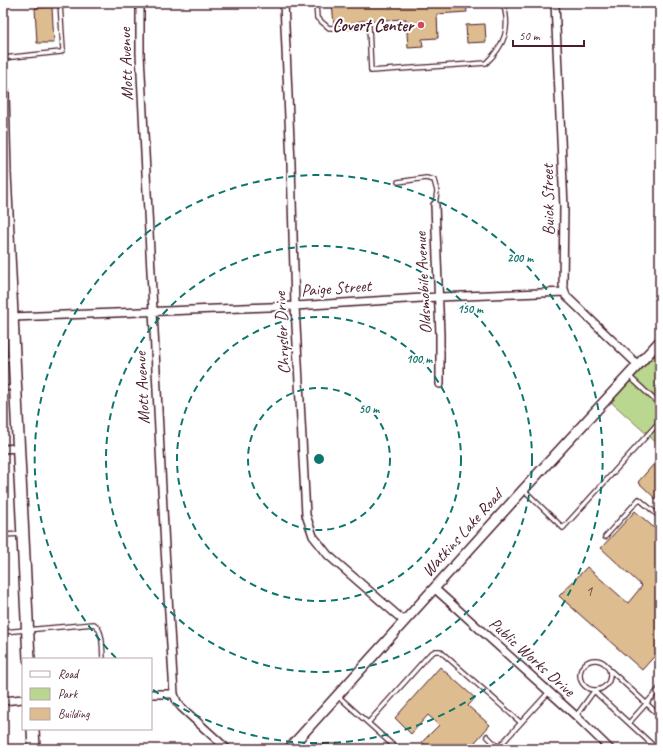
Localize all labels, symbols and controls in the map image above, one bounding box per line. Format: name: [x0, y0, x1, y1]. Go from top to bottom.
place label: Covert Center: [332, 15, 415, 36]
marker: Covert Center: [416, 20, 426, 30]
scale bar: [513, 22, 584, 48]
street label: Mott Avenue: [114, 26, 138, 101]
text: 50 m: [519, 28, 541, 44]
street label: Buick Street: [537, 162, 559, 236]
street label: Oldsmobile Avenue: [410, 230, 436, 335]
text: 200 m: [507, 250, 534, 266]
street label: Paige Street: [300, 275, 374, 301]
street label: Chrysler Drive: [269, 290, 295, 375]
text: 150 m: [457, 301, 484, 317]
street label: Mott Avenue: [130, 350, 154, 425]
text: 100 m: [406, 351, 433, 367]
text: 50 m: [359, 401, 380, 417]
centre of rings: [312, 452, 326, 466]
street label: Watkins Lake Road: [417, 483, 508, 581]
house number: 1: [586, 582, 594, 601]
street label: Public Works Drive: [485, 613, 580, 702]
legend: [22, 658, 152, 730]
text: Road: [58, 666, 80, 682]
text: Park: [58, 686, 79, 702]
text: Building: [58, 706, 90, 722]

